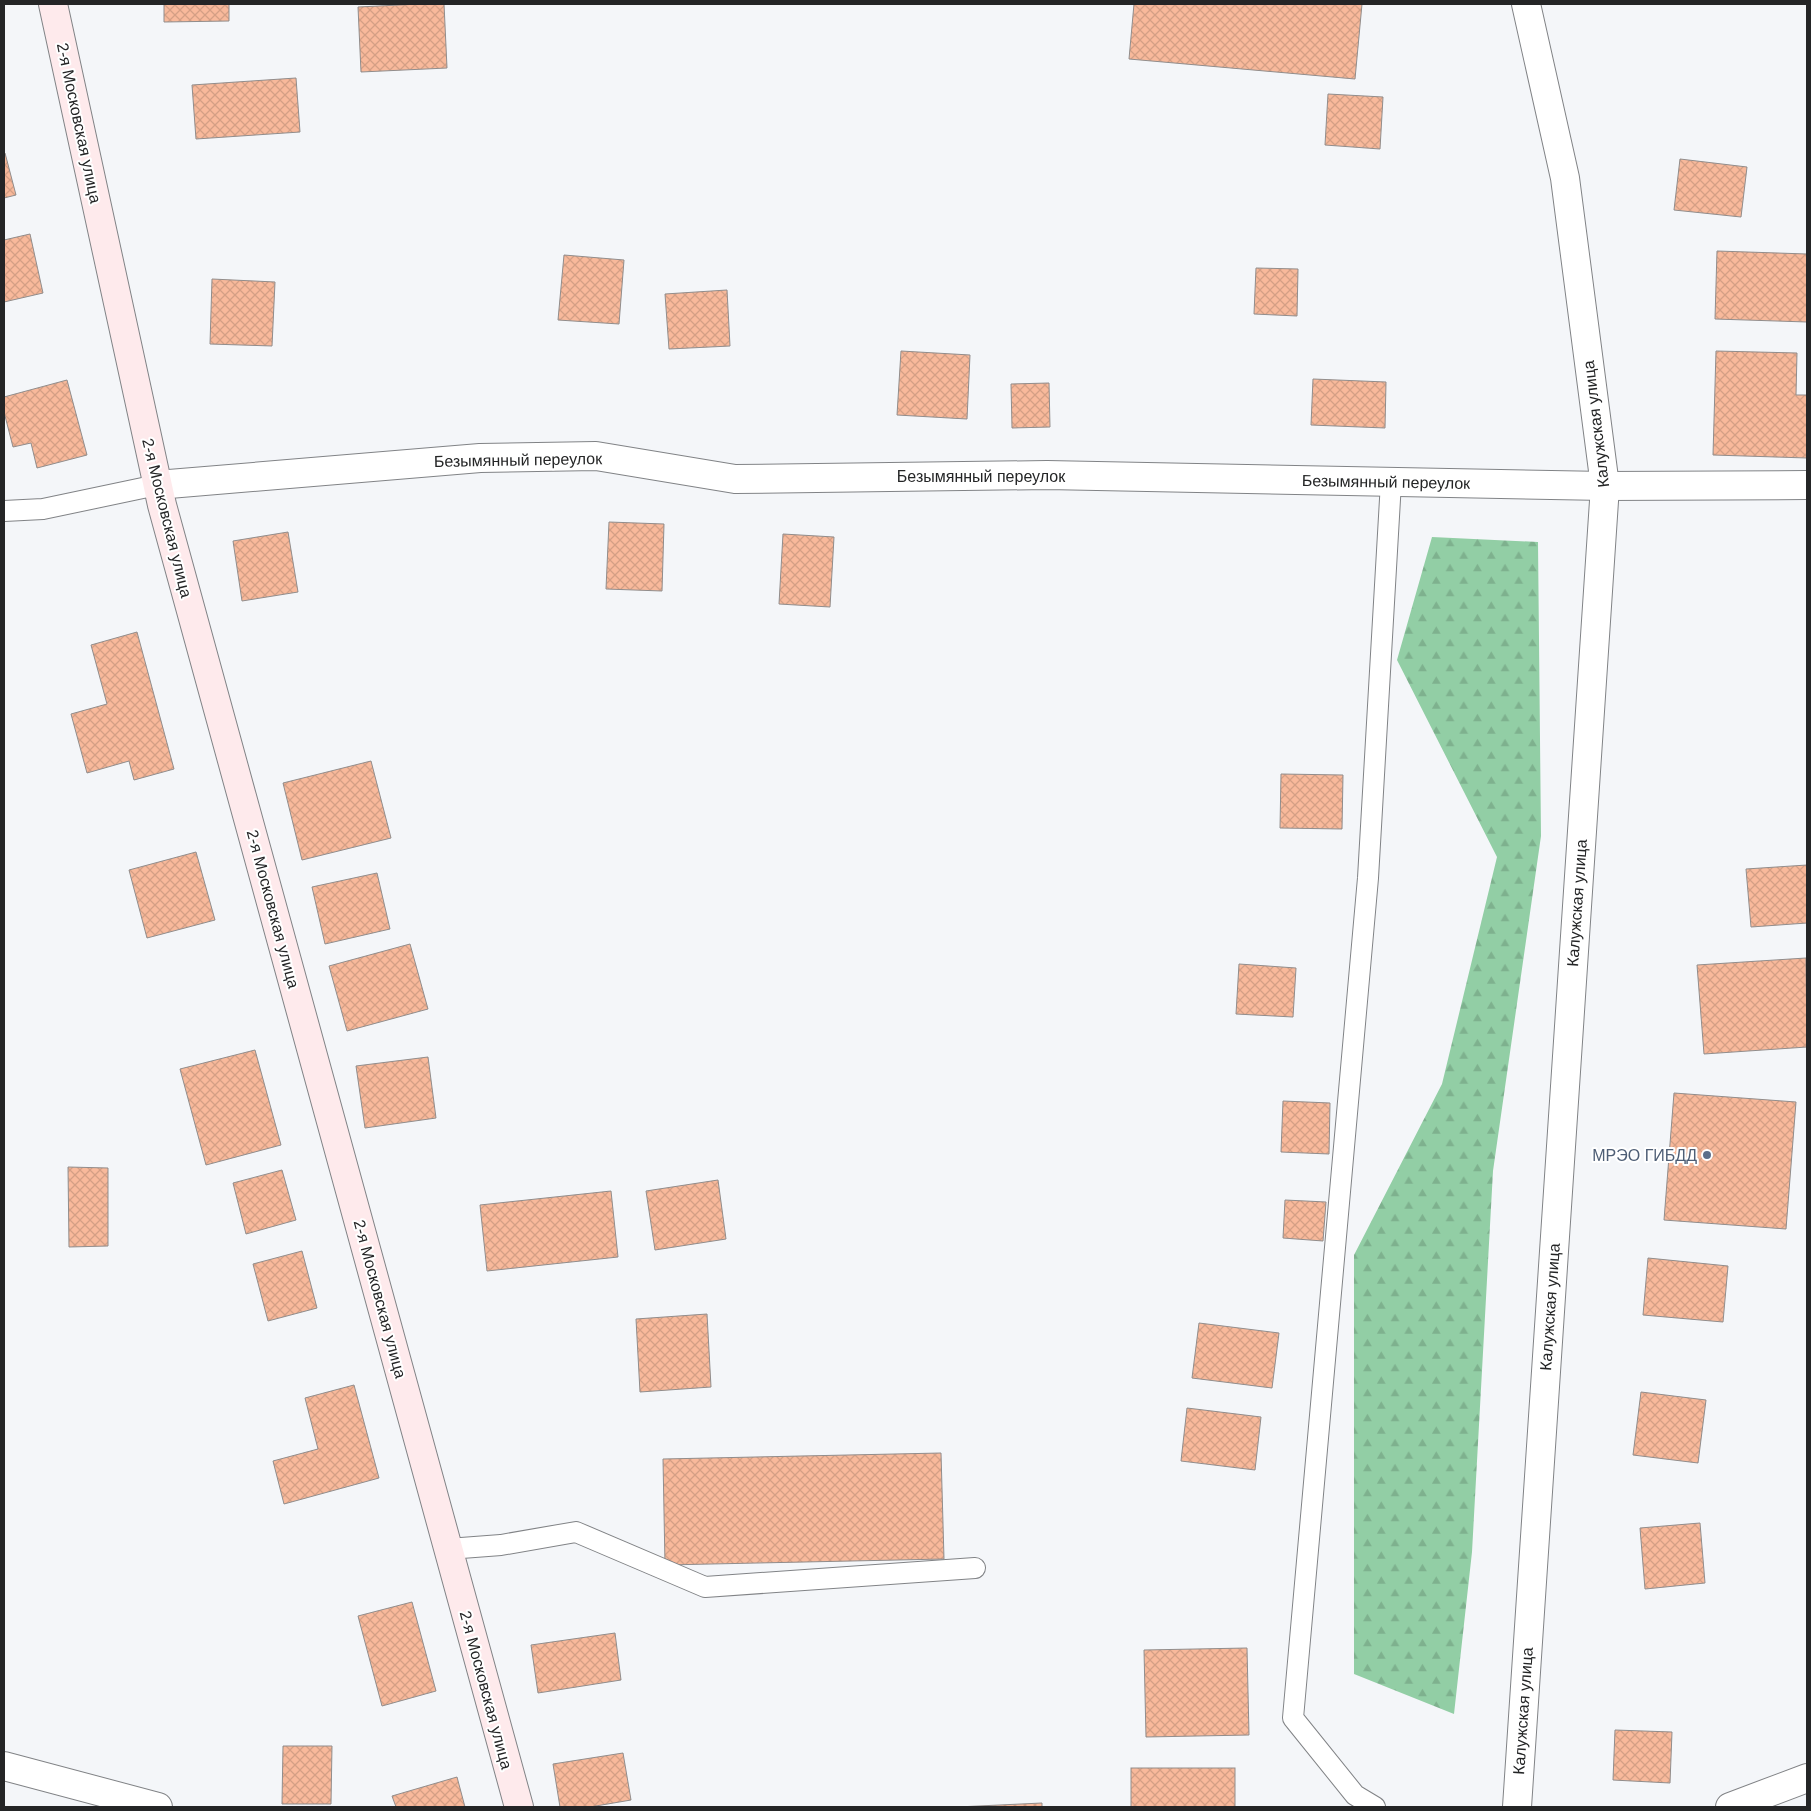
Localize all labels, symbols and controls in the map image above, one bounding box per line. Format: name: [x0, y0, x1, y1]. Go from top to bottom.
street label: 2-я Московская улица: [54, 41, 104, 205]
street label: Калужская улица: [1580, 359, 1612, 488]
street label: 2-я Московская улица: [139, 437, 195, 599]
street label: Безымянный переулок: [434, 450, 603, 470]
street label: Безымянный переулок: [897, 468, 1066, 485]
street label: Безымянный переулок: [1302, 472, 1471, 492]
street label: 2-я Московская улица: [244, 828, 302, 990]
street label: Калужская улица: [1564, 839, 1590, 967]
place label: МРЭО ГИБДД: [1592, 1147, 1697, 1164]
marker: МРЭО ГИБДД: [1701, 1149, 1713, 1161]
street label: 2-я Московская улица: [351, 1218, 409, 1380]
street label: Калужская улица: [1537, 1243, 1563, 1371]
street label: 2-я Московская улица: [457, 1609, 515, 1771]
street label: Калужская улица: [1510, 1647, 1536, 1775]

